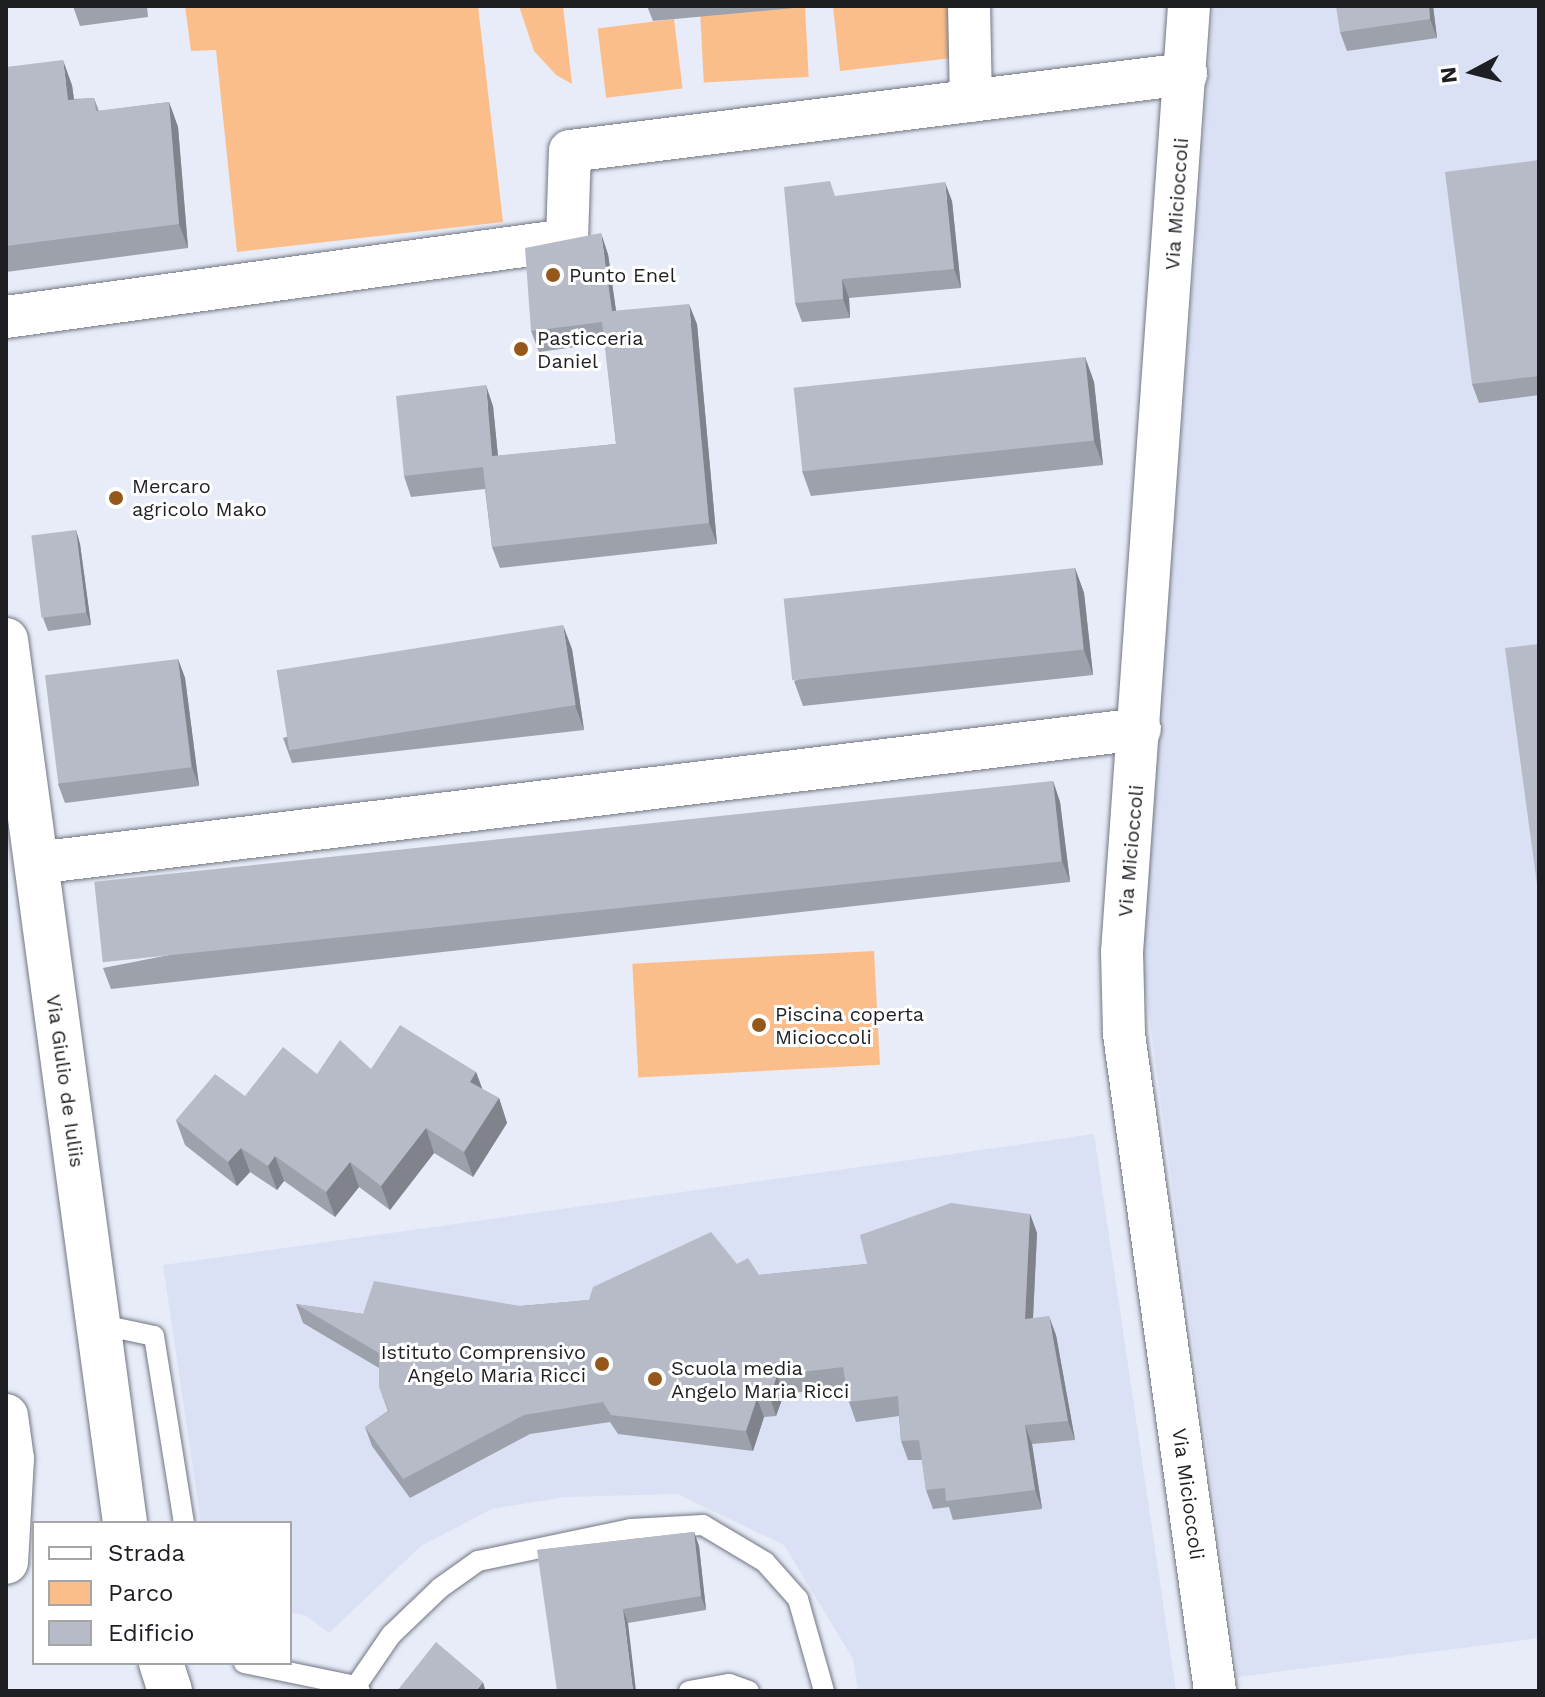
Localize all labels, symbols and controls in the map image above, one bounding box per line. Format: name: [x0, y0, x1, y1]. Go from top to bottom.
north arrow: [1433, 32, 1513, 112]
text: N: [1435, 65, 1462, 85]
street label: Via Micioccoli: [1160, 137, 1194, 271]
place label: Punto Enel: [569, 263, 676, 287]
marker: Punto Enel: [544, 266, 562, 284]
place label: Pasticceria Daniel: [537, 326, 643, 373]
marker: Pasticceria Daniel: [512, 340, 530, 358]
place label: Mercaro agricolo Mako: [132, 474, 267, 521]
marker: Mercaro agricolo Mako: [107, 489, 125, 507]
street label: Via Micioccoli: [1113, 784, 1149, 918]
street label: Via Giulio de Iuliis: [41, 993, 89, 1169]
place label: Piscina coperta Micioccoli: [775, 1002, 925, 1049]
marker: Piscina coperta Micioccoli: [750, 1016, 768, 1034]
place label: Istituto Comprensivo Angelo Maria Ricci: [381, 1340, 586, 1387]
marker: Istituto Comprensivo Angelo Maria Ricci: [593, 1355, 611, 1373]
place label: Scuola media Angelo Maria Ricci: [671, 1356, 850, 1403]
marker: Scuola media Angelo Maria Ricci: [646, 1370, 664, 1388]
street label: Via Micioccoli: [1167, 1426, 1209, 1562]
legend: [32, 1521, 292, 1665]
text: Strada: [108, 1539, 185, 1567]
text: Parco: [108, 1579, 173, 1607]
text: Edificio: [108, 1619, 194, 1647]

